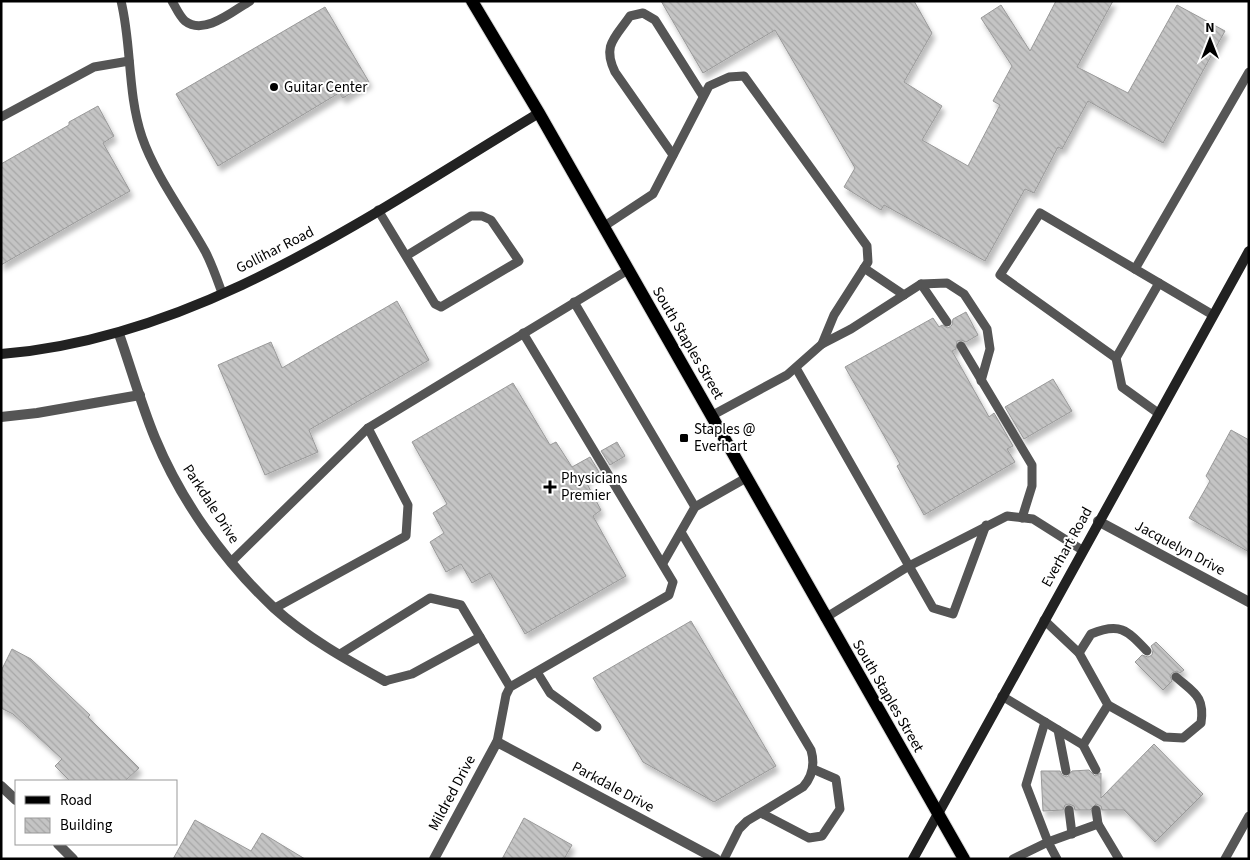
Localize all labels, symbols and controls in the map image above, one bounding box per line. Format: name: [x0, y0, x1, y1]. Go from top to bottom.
north arrow: [1185, 15, 1235, 65]
text: N: [1205, 18, 1215, 38]
place label: Guitar Center: [284, 77, 368, 98]
marker: Guitar Center: [268, 81, 280, 93]
street label: Gollihar Road: [232, 221, 318, 279]
street label: South Staples Street: [647, 283, 729, 403]
place label: Staples @ Everhart: [694, 419, 756, 457]
marker: Staples @ Everhart: [678, 432, 690, 444]
street label: Parkdale Drive: [178, 460, 244, 548]
place label: Physicians Premier: [561, 468, 627, 506]
marker: Physicians Premier: [543, 480, 557, 494]
street label: Everhart Road: [1036, 503, 1098, 591]
street label: Jacquelyn Drive: [1131, 515, 1229, 581]
street label: South Staples Street: [847, 636, 929, 756]
street label: Mildred Drive: [423, 751, 481, 835]
street label: Parkdale Drive: [568, 757, 658, 817]
legend: [15, 780, 178, 845]
text: Road: [60, 790, 92, 811]
text: Building: [60, 815, 113, 836]

